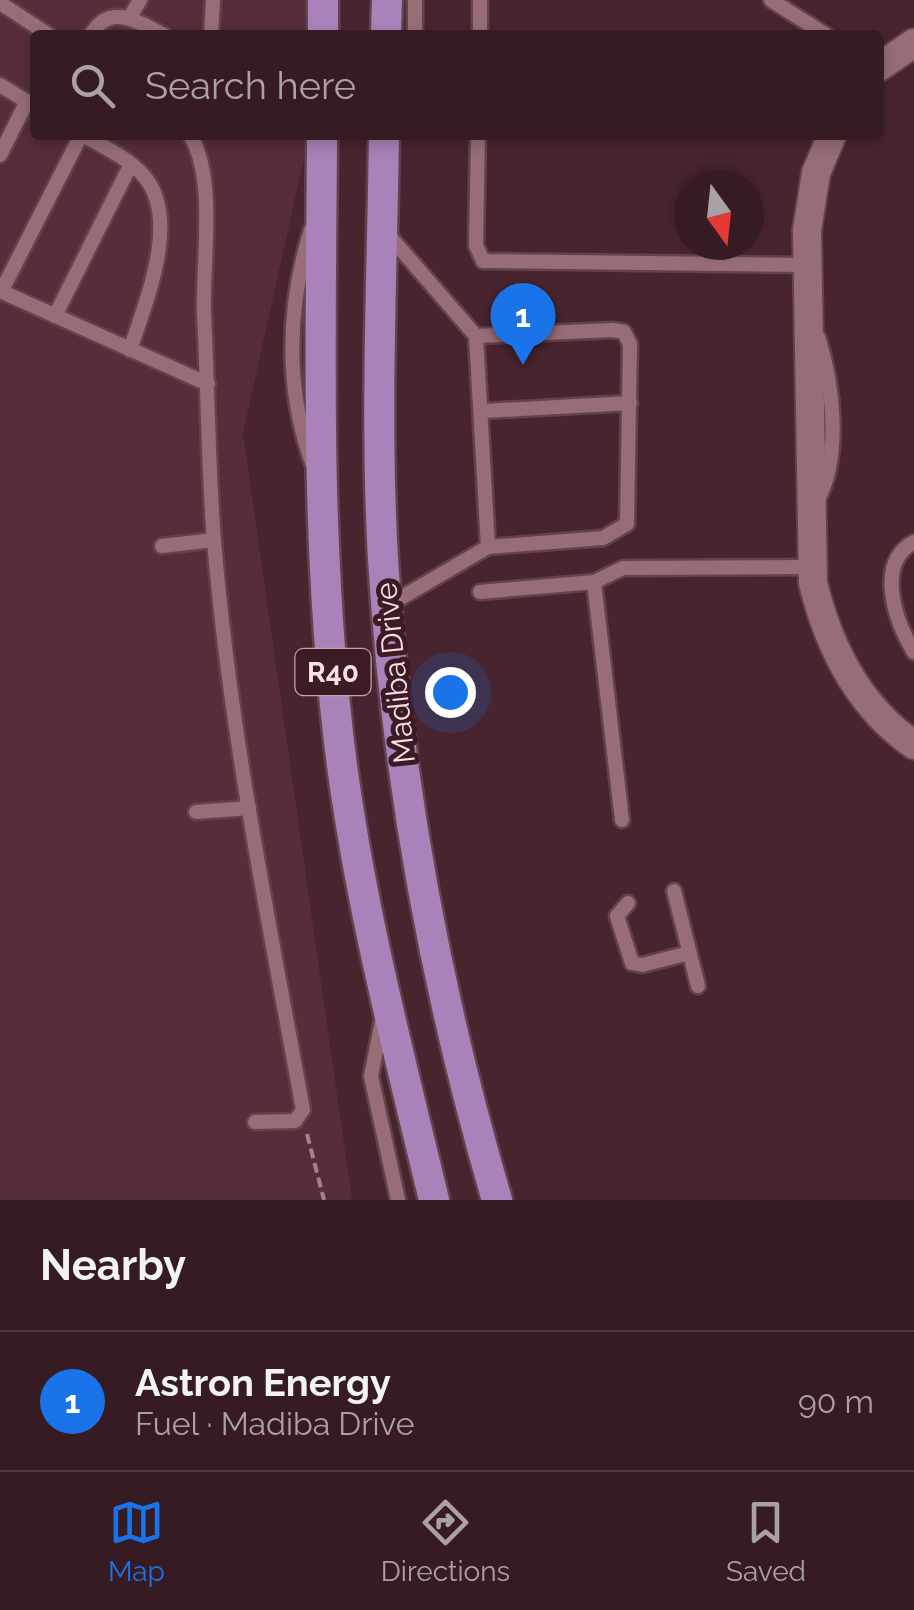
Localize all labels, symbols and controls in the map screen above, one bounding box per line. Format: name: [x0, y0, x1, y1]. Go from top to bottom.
search box: [30, 30, 884, 140]
icon: search: [65, 58, 120, 113]
text: Search here: [145, 63, 356, 108]
north arrow: [674, 170, 764, 260]
pin: 1: [490, 282, 556, 365]
street label: Madiba Drive: [368, 581, 422, 765]
road number: R40: [296, 649, 370, 695]
your location: [425, 667, 476, 718]
text: Nearby: [40, 1241, 186, 1290]
text: Astron Energy: [135, 1360, 391, 1405]
text: 1: [65, 1383, 80, 1420]
text: 90 m: [798, 1383, 874, 1420]
text: Fuel · Madiba Drive: [135, 1405, 415, 1442]
tab: Map: [108, 1495, 165, 1588]
tab: Directions: [381, 1495, 510, 1588]
tab: Saved: [726, 1495, 806, 1588]

